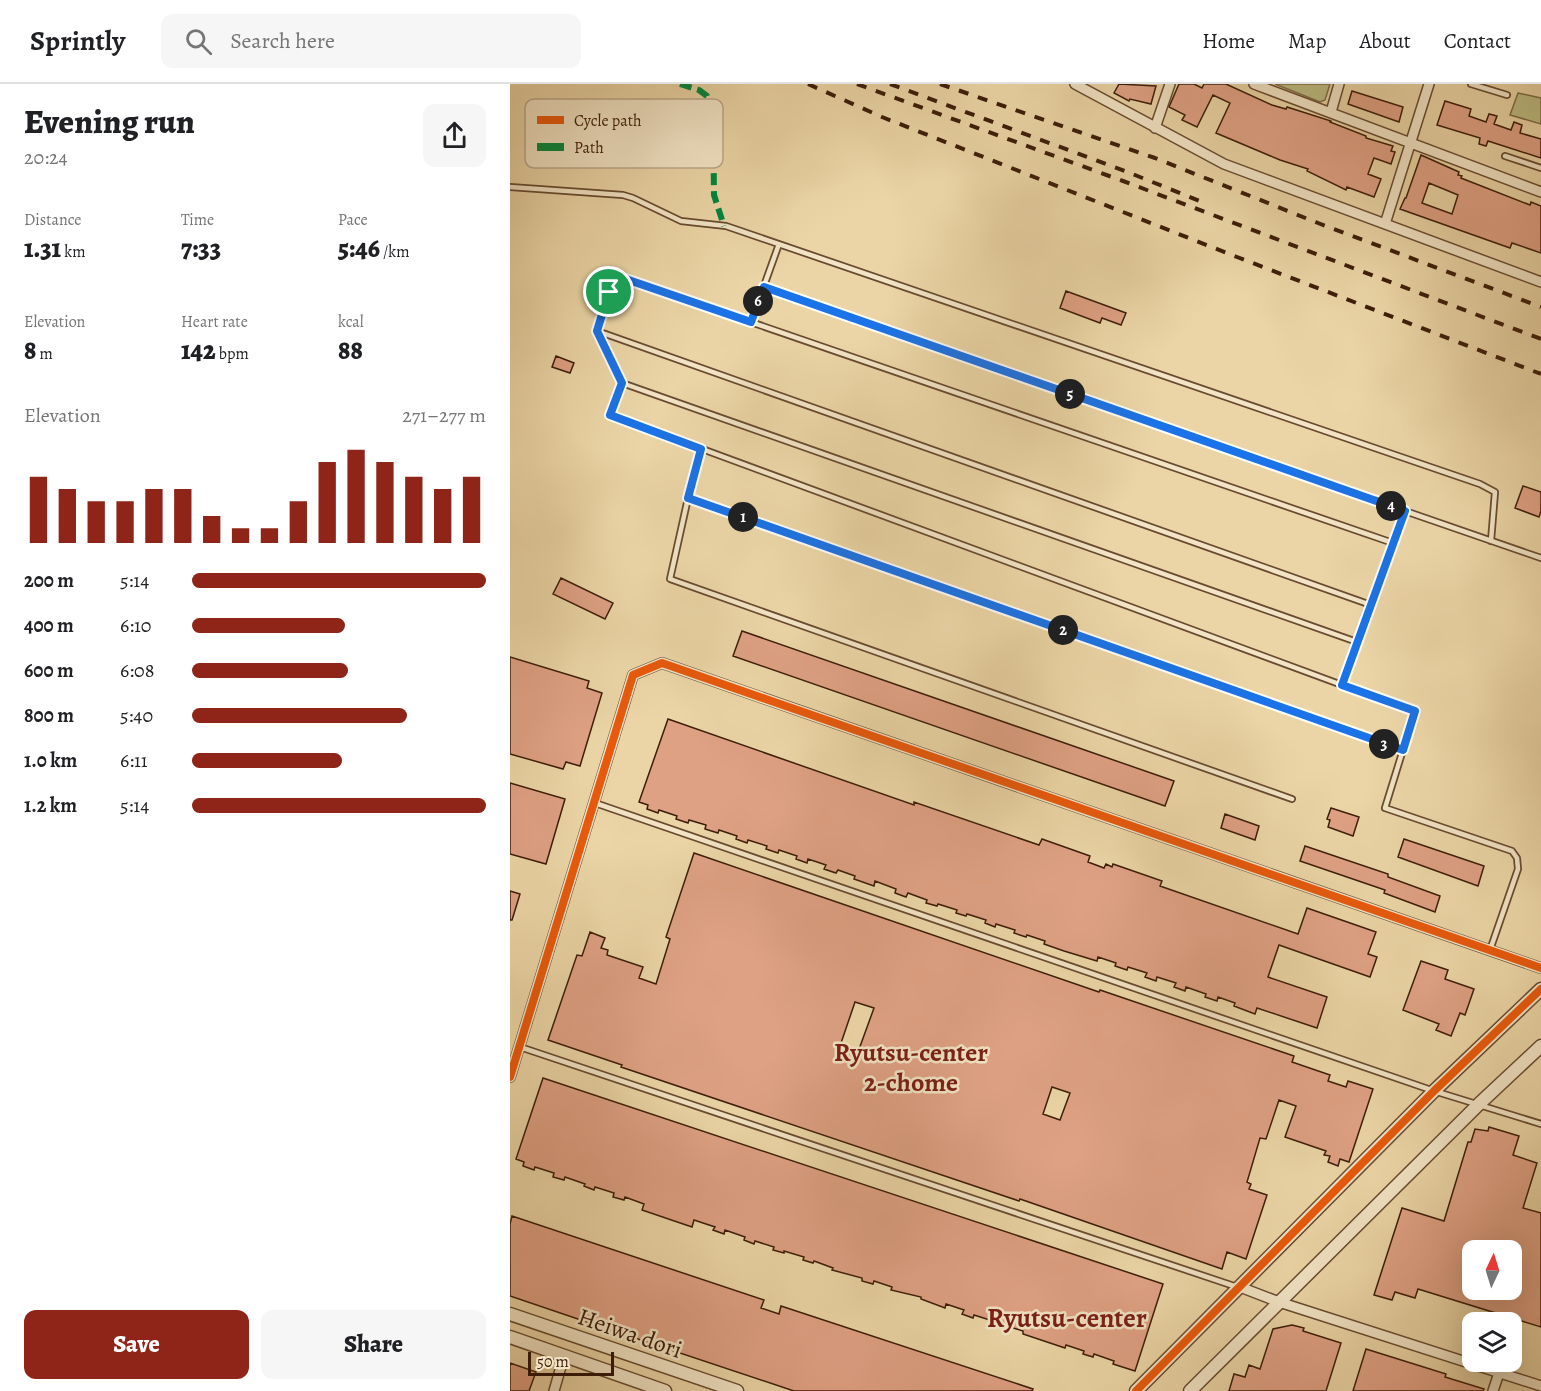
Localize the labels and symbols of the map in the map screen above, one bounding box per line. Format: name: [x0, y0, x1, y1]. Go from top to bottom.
legend: [525, 99, 723, 168]
text: Cycle path: [574, 110, 642, 132]
text: Path: [574, 137, 604, 159]
pin: [583, 266, 634, 317]
pin: 6: [743, 286, 773, 316]
pin: 5: [1055, 379, 1085, 409]
pin: 4: [1376, 491, 1406, 521]
pin: 1: [728, 502, 758, 532]
pin: 2: [1048, 615, 1078, 645]
pin: 3: [1369, 729, 1399, 759]
district label: Ryutsu-center 2-chome: [834, 1035, 988, 1100]
north arrow: [1462, 1240, 1522, 1300]
street label: Heiwa dori: [574, 1300, 686, 1366]
district label: Ryutsu-center: [987, 1300, 1147, 1336]
scale bar: [528, 1349, 614, 1376]

